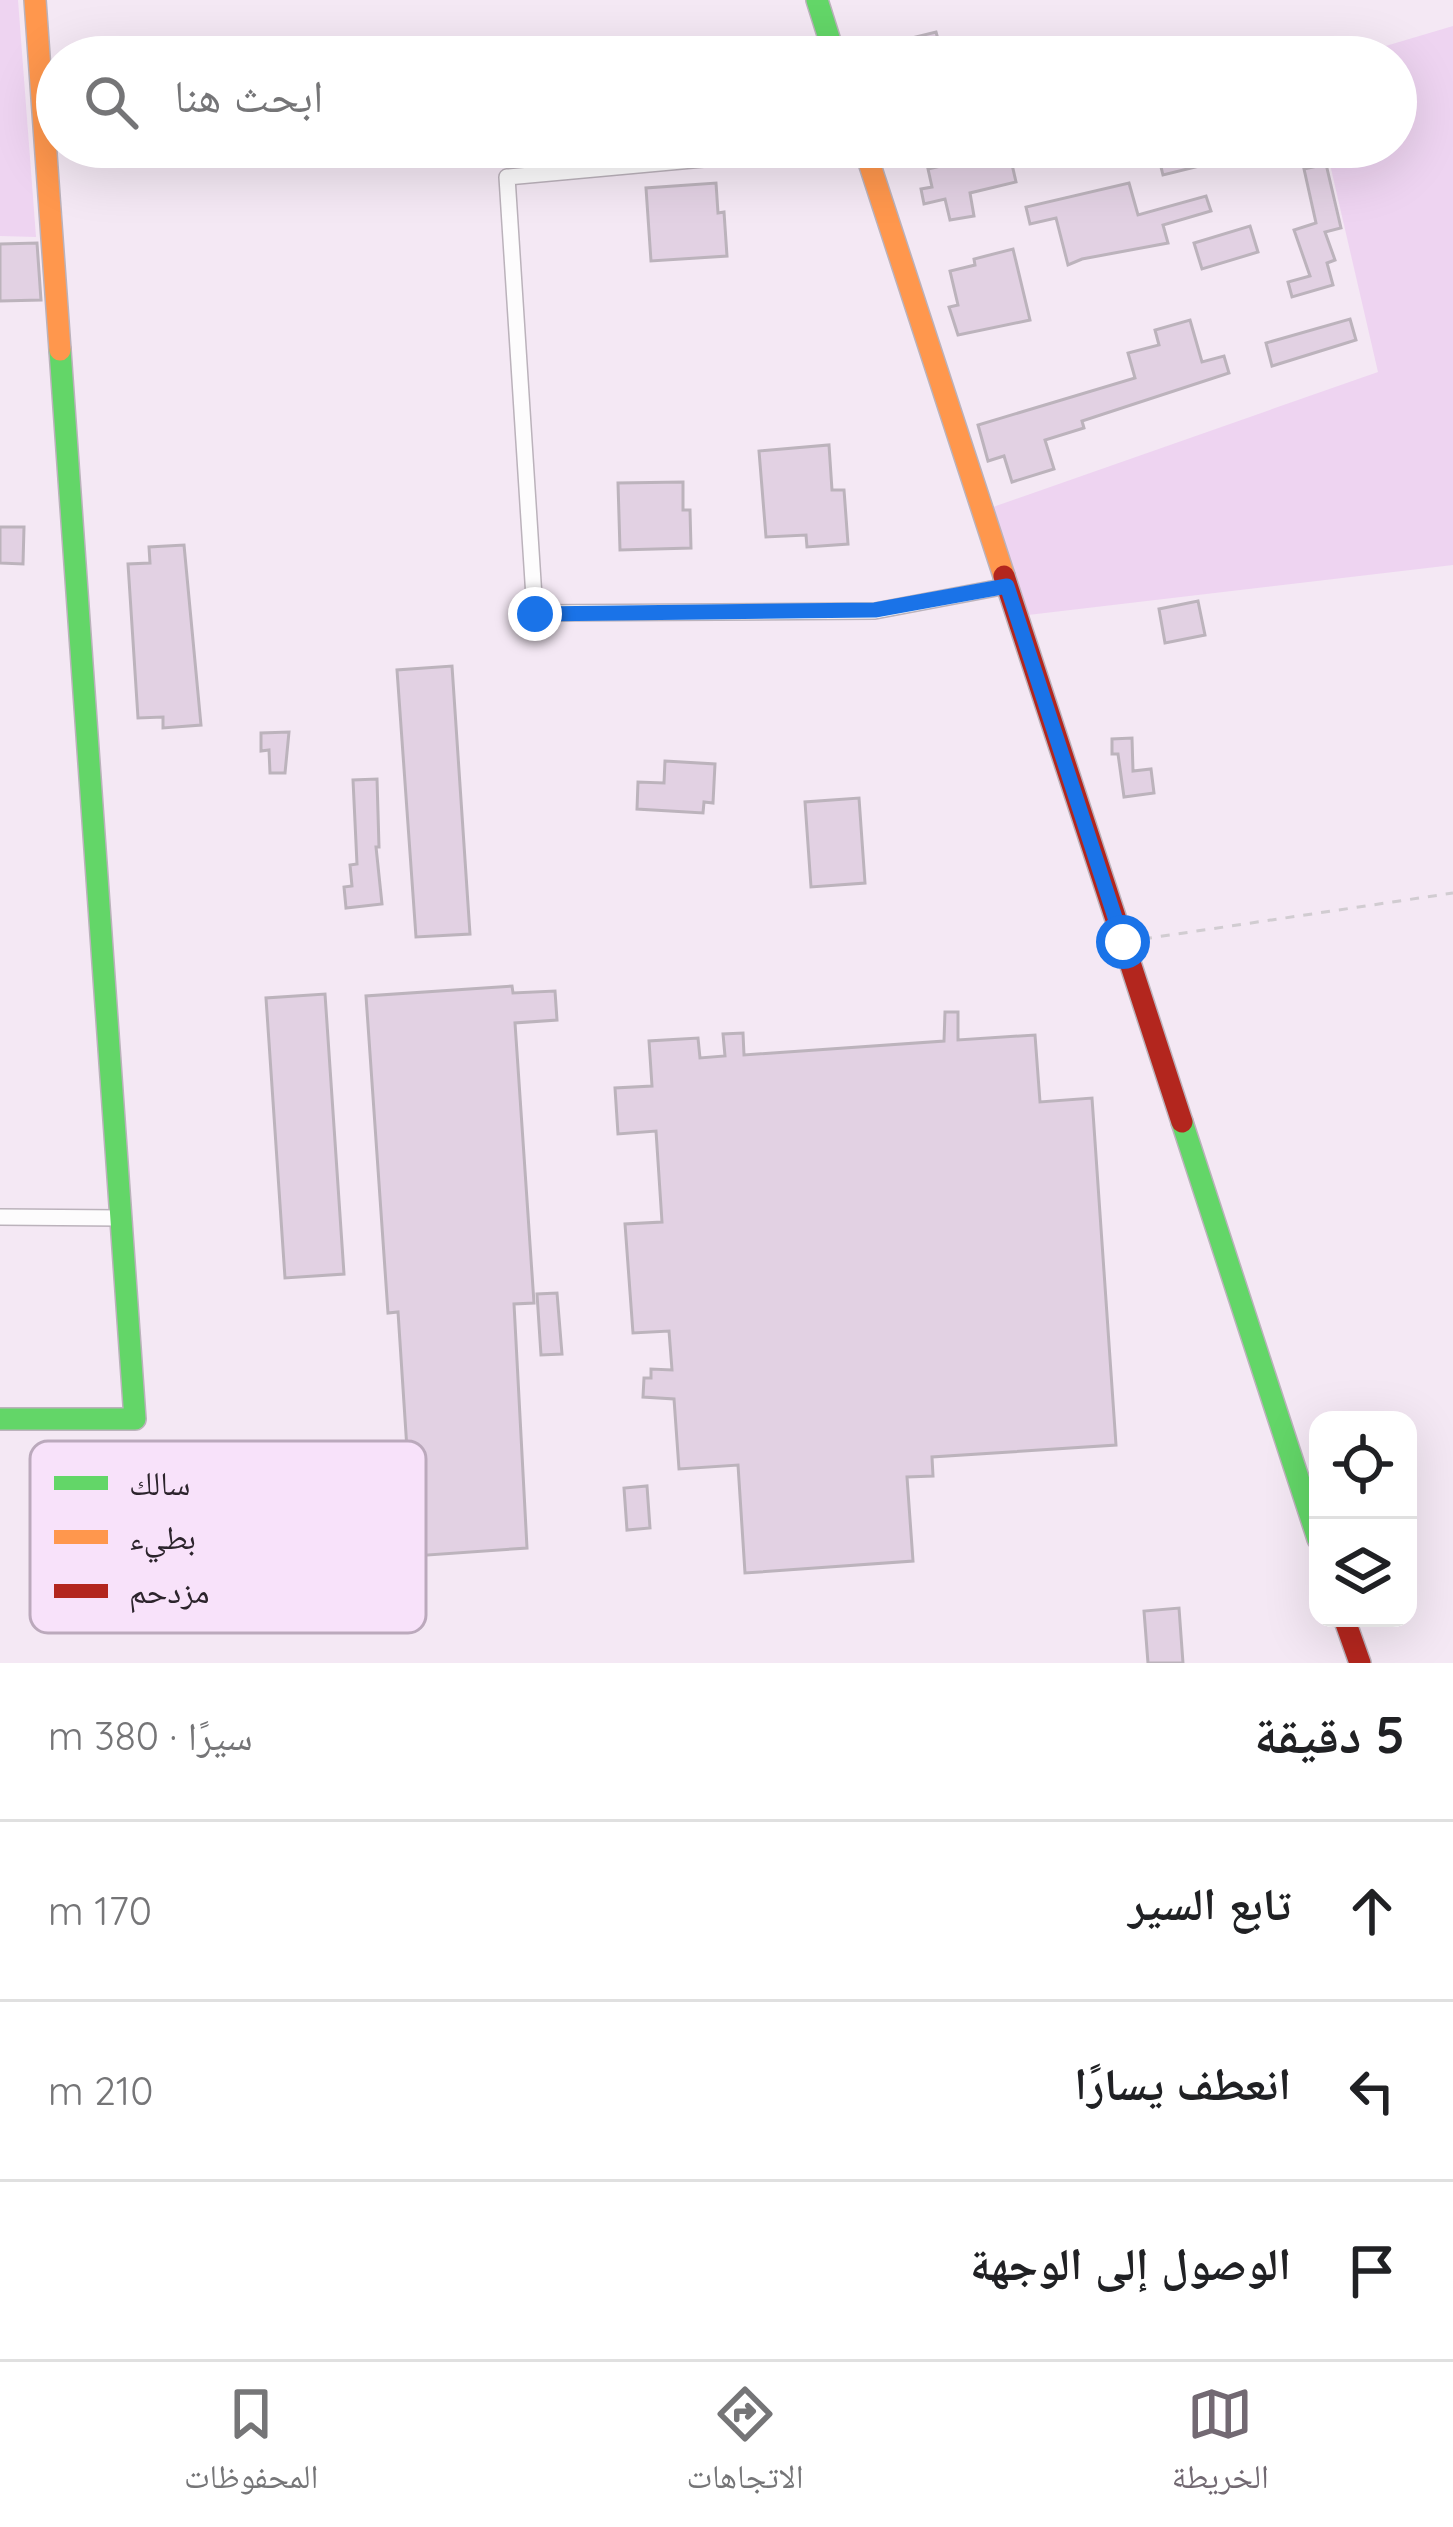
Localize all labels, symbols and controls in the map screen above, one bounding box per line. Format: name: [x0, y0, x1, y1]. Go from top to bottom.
search box: [36, 36, 1417, 168]
text: ابحث هنا: [174, 67, 324, 123]
icon: search: [78, 69, 144, 135]
route end: [508, 587, 562, 641]
route start: [1096, 915, 1150, 969]
map controls: [1309, 1411, 1417, 1627]
button: locate: [1309, 1411, 1417, 1519]
legend: [30, 1441, 426, 1633]
text: سالك: [129, 1462, 190, 1503]
text: بطيء: [129, 1516, 196, 1563]
button: layers: [1309, 1519, 1417, 1627]
text: مزدحم: [129, 1570, 209, 1614]
text: 5 دقيقة: [1254, 1702, 1405, 1766]
text: سيرًا · 380 m: [48, 1711, 253, 1760]
text: تابع السير: [1128, 1875, 1291, 1931]
icon: ahead: [1339, 1878, 1405, 1944]
text: 170 m: [48, 1886, 152, 1935]
text: انعطف يسارًا: [1074, 2055, 1291, 2111]
icon: left: [1339, 2058, 1405, 2124]
text: 210 m: [48, 2066, 153, 2115]
text: الوصول إلى الوجهة: [970, 2235, 1291, 2291]
icon: arrive: [1339, 2238, 1405, 2304]
tab: المحفوظات: [184, 2381, 318, 2509]
tab: الاتجاهات: [686, 2381, 804, 2509]
tab: الخريطة: [1172, 2381, 1269, 2509]

